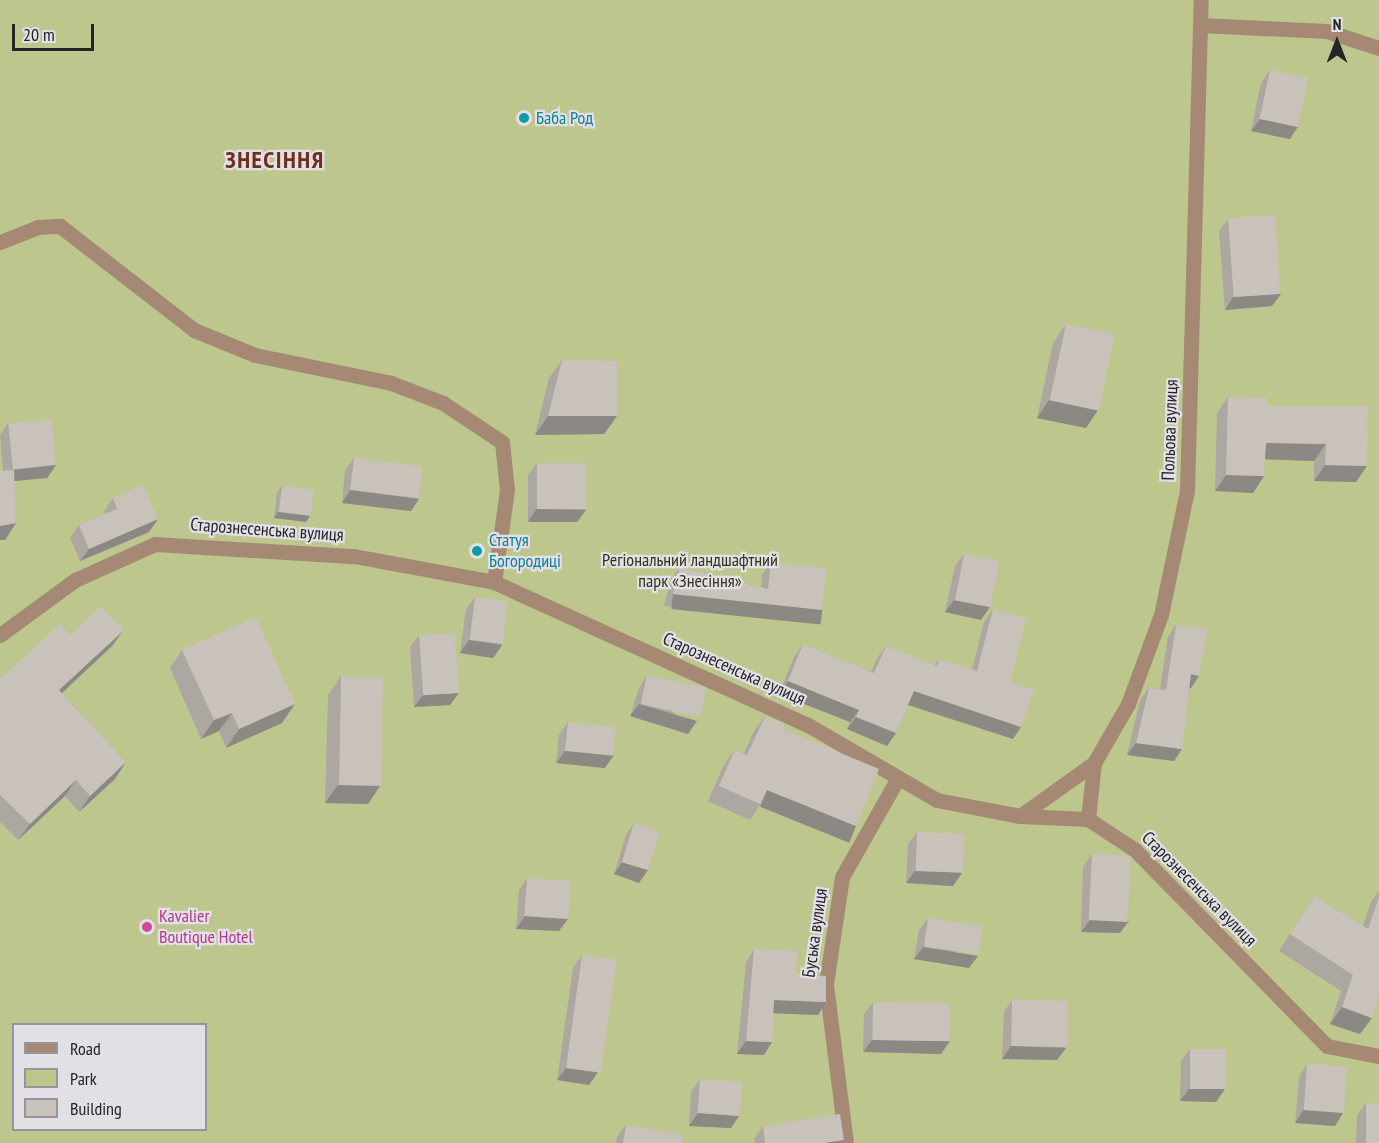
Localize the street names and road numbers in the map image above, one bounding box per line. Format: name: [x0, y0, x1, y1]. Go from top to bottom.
street label: Польова вулиця: [1157, 379, 1183, 481]
street label: Старознесенська вулиця: [190, 514, 344, 546]
street label: Старознесенська вулиця: [659, 628, 809, 710]
street label: Старознесенська вулиця: [1137, 827, 1261, 951]
street label: Буська вулиця: [798, 887, 832, 979]

